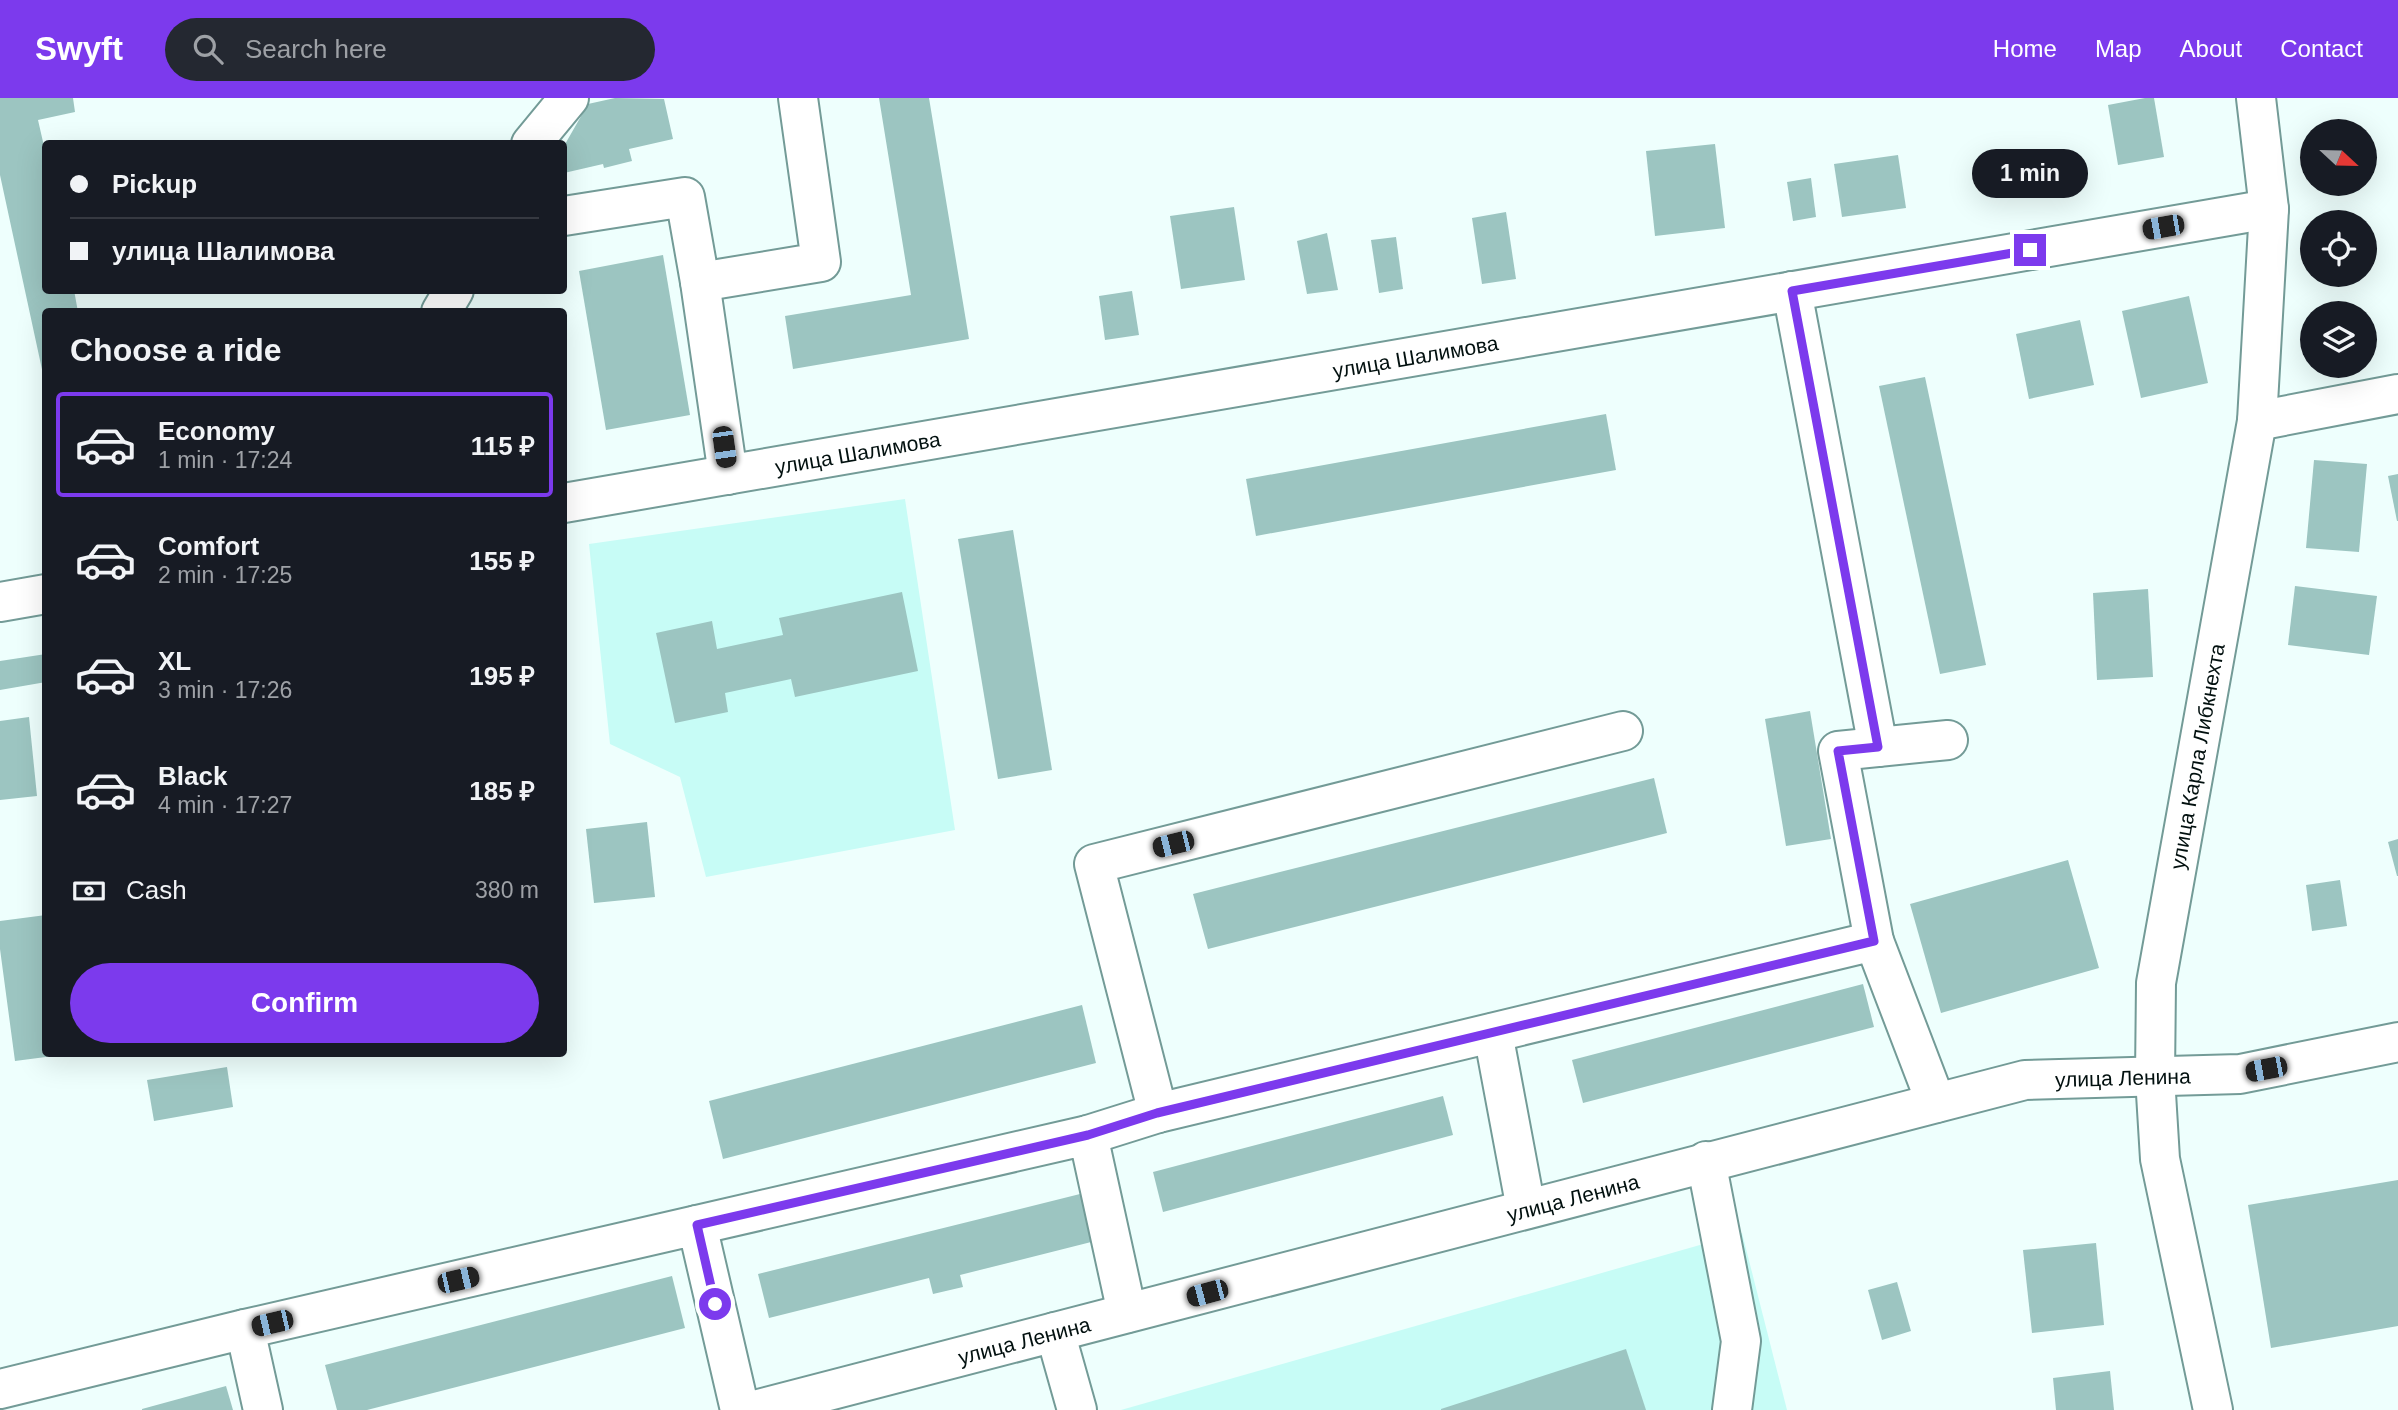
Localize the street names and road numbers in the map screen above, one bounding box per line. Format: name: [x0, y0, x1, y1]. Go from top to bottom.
street label: улица Шалимова: [1331, 331, 1500, 382]
street label: улица Шалимова: [773, 427, 942, 478]
street label: улица Карла Либкнехта: [2165, 641, 2228, 871]
street label: улица Ленина: [2055, 1064, 2191, 1091]
street label: улица Ленина: [1504, 1169, 1642, 1226]
street label: улица Ленина: [955, 1312, 1093, 1368]

